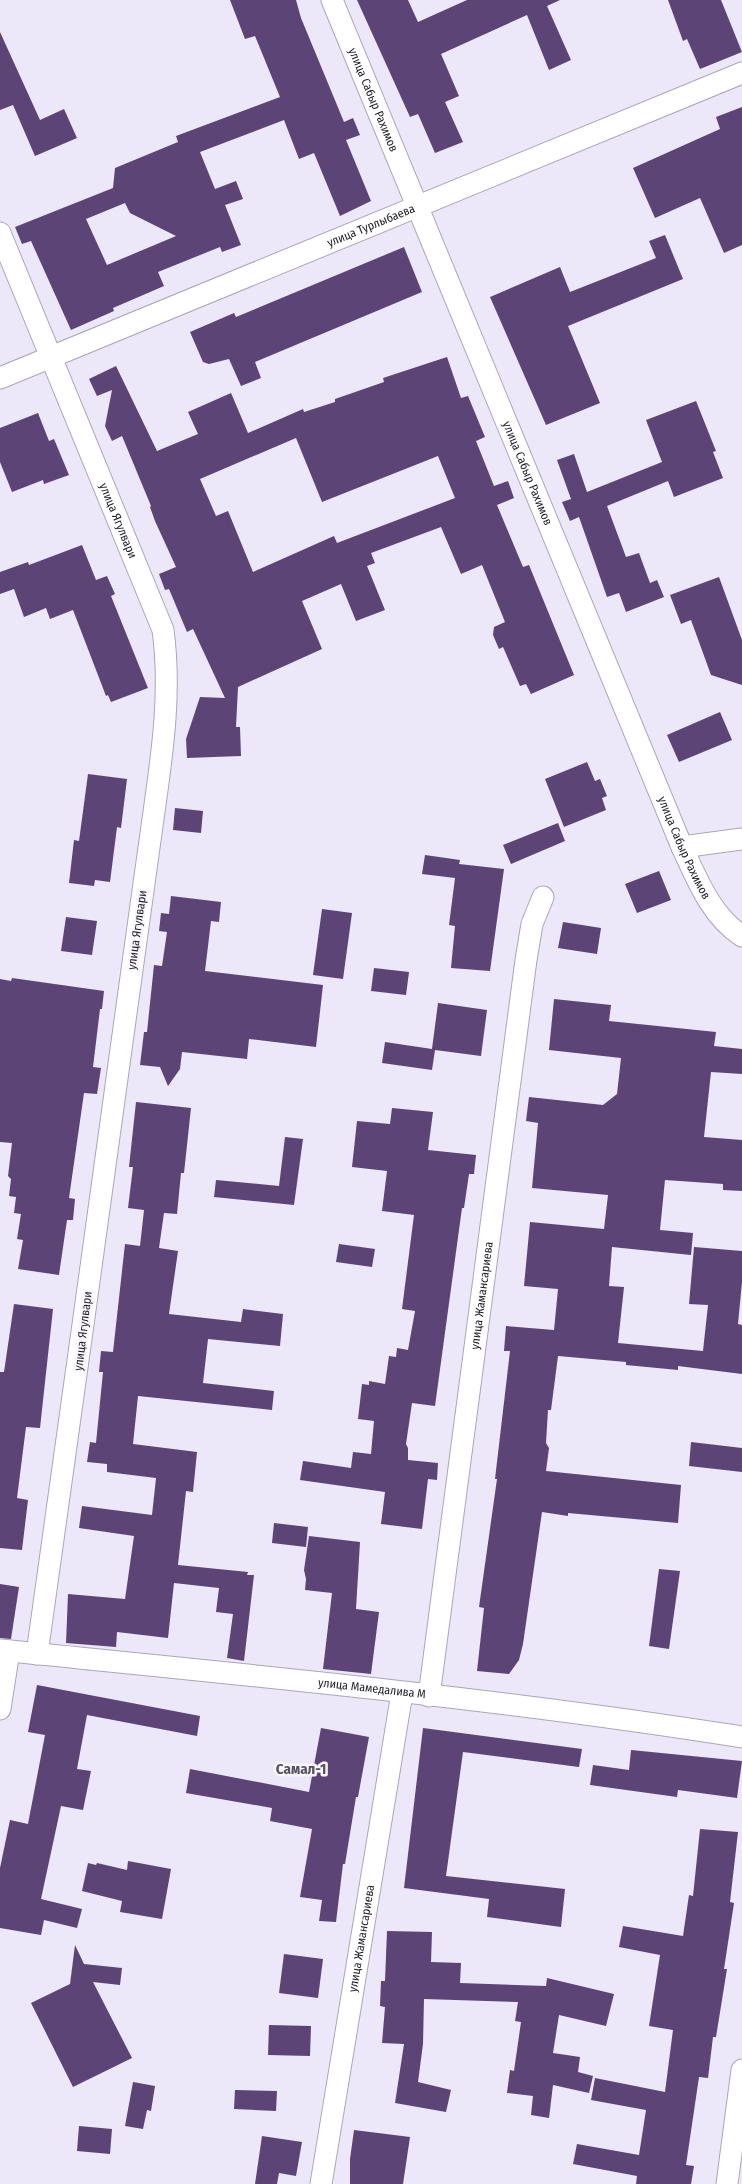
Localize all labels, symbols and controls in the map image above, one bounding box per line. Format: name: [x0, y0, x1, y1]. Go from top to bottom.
street label: улица Сабыр Рахимов: [346, 46, 401, 154]
street label: улица Турлыбаева: [325, 201, 417, 250]
street label: улица Сабыр Рахимов: [500, 419, 555, 527]
street label: улица Ягулвари: [96, 481, 140, 560]
street label: улица Сабыр Рахимов: [655, 794, 713, 902]
street label: улица Ягулвари: [124, 889, 150, 971]
street label: улица Жамансариева: [468, 1241, 496, 1350]
street label: улица Ягулвари: [71, 1290, 95, 1372]
street label: улица Мамедалива М: [317, 1675, 427, 1701]
district label: Самал-1: [276, 1760, 326, 1778]
street label: улица Жамансариева: [346, 1883, 377, 1993]

